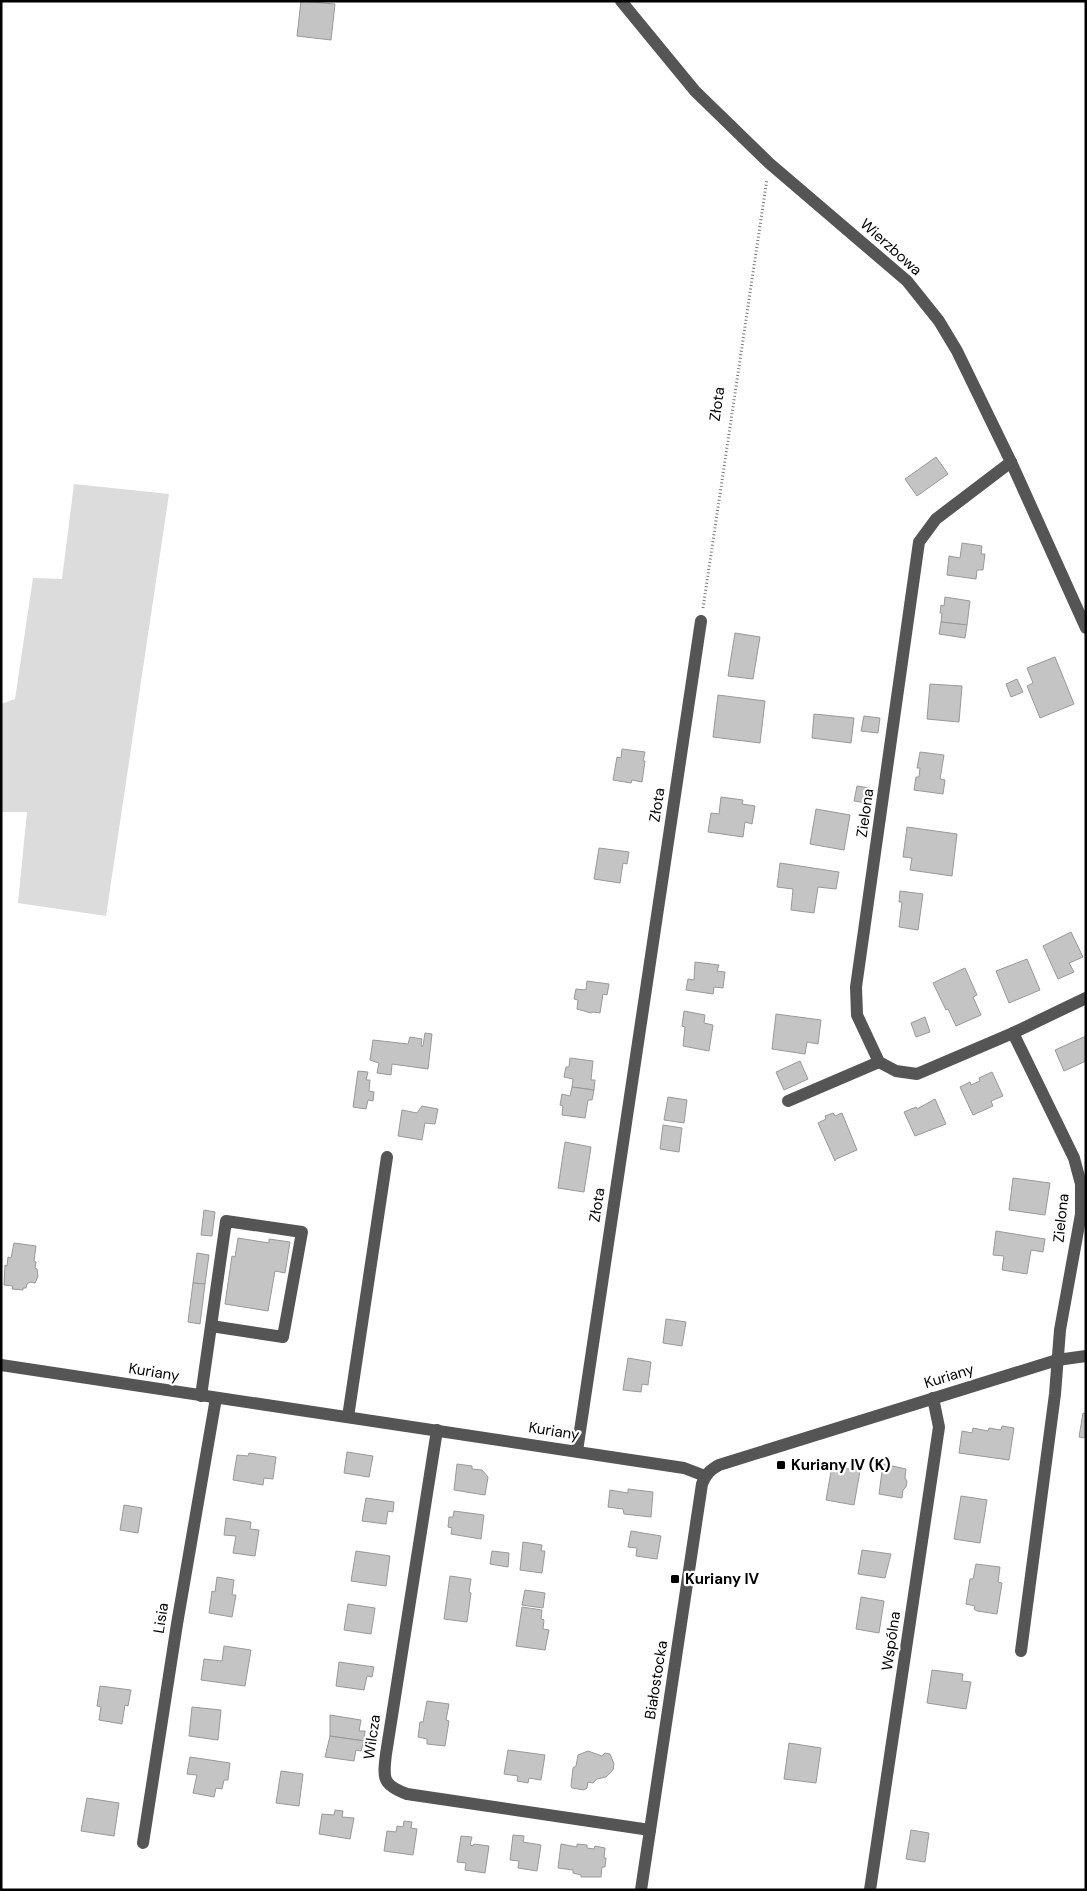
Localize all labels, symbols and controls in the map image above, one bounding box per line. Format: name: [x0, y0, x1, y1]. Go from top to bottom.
street label: Wierzbowa: [856, 214, 926, 280]
street label: Złota: [705, 386, 729, 422]
street label: Złota: [644, 786, 670, 824]
street label: Zielona: [852, 787, 878, 839]
street label: Złota: [584, 1186, 610, 1224]
street label: Zielona: [1048, 1192, 1074, 1244]
street label: Kuriany: [127, 1358, 181, 1386]
street label: Kuriany: [922, 1359, 977, 1393]
street label: Kuriany: [527, 1417, 581, 1445]
place label: Kuriany IV (K): [791, 1455, 891, 1475]
marker: Kuriany IV (K): [775, 1459, 787, 1471]
place label: Kuriany IV: [685, 1569, 760, 1589]
marker: Kuriany IV: [669, 1573, 681, 1585]
street label: Lisia: [149, 1601, 173, 1635]
street label: Wspólna: [877, 1610, 905, 1672]
street label: Białostocka: [640, 1639, 672, 1721]
street label: Wilcza: [359, 1713, 385, 1761]

